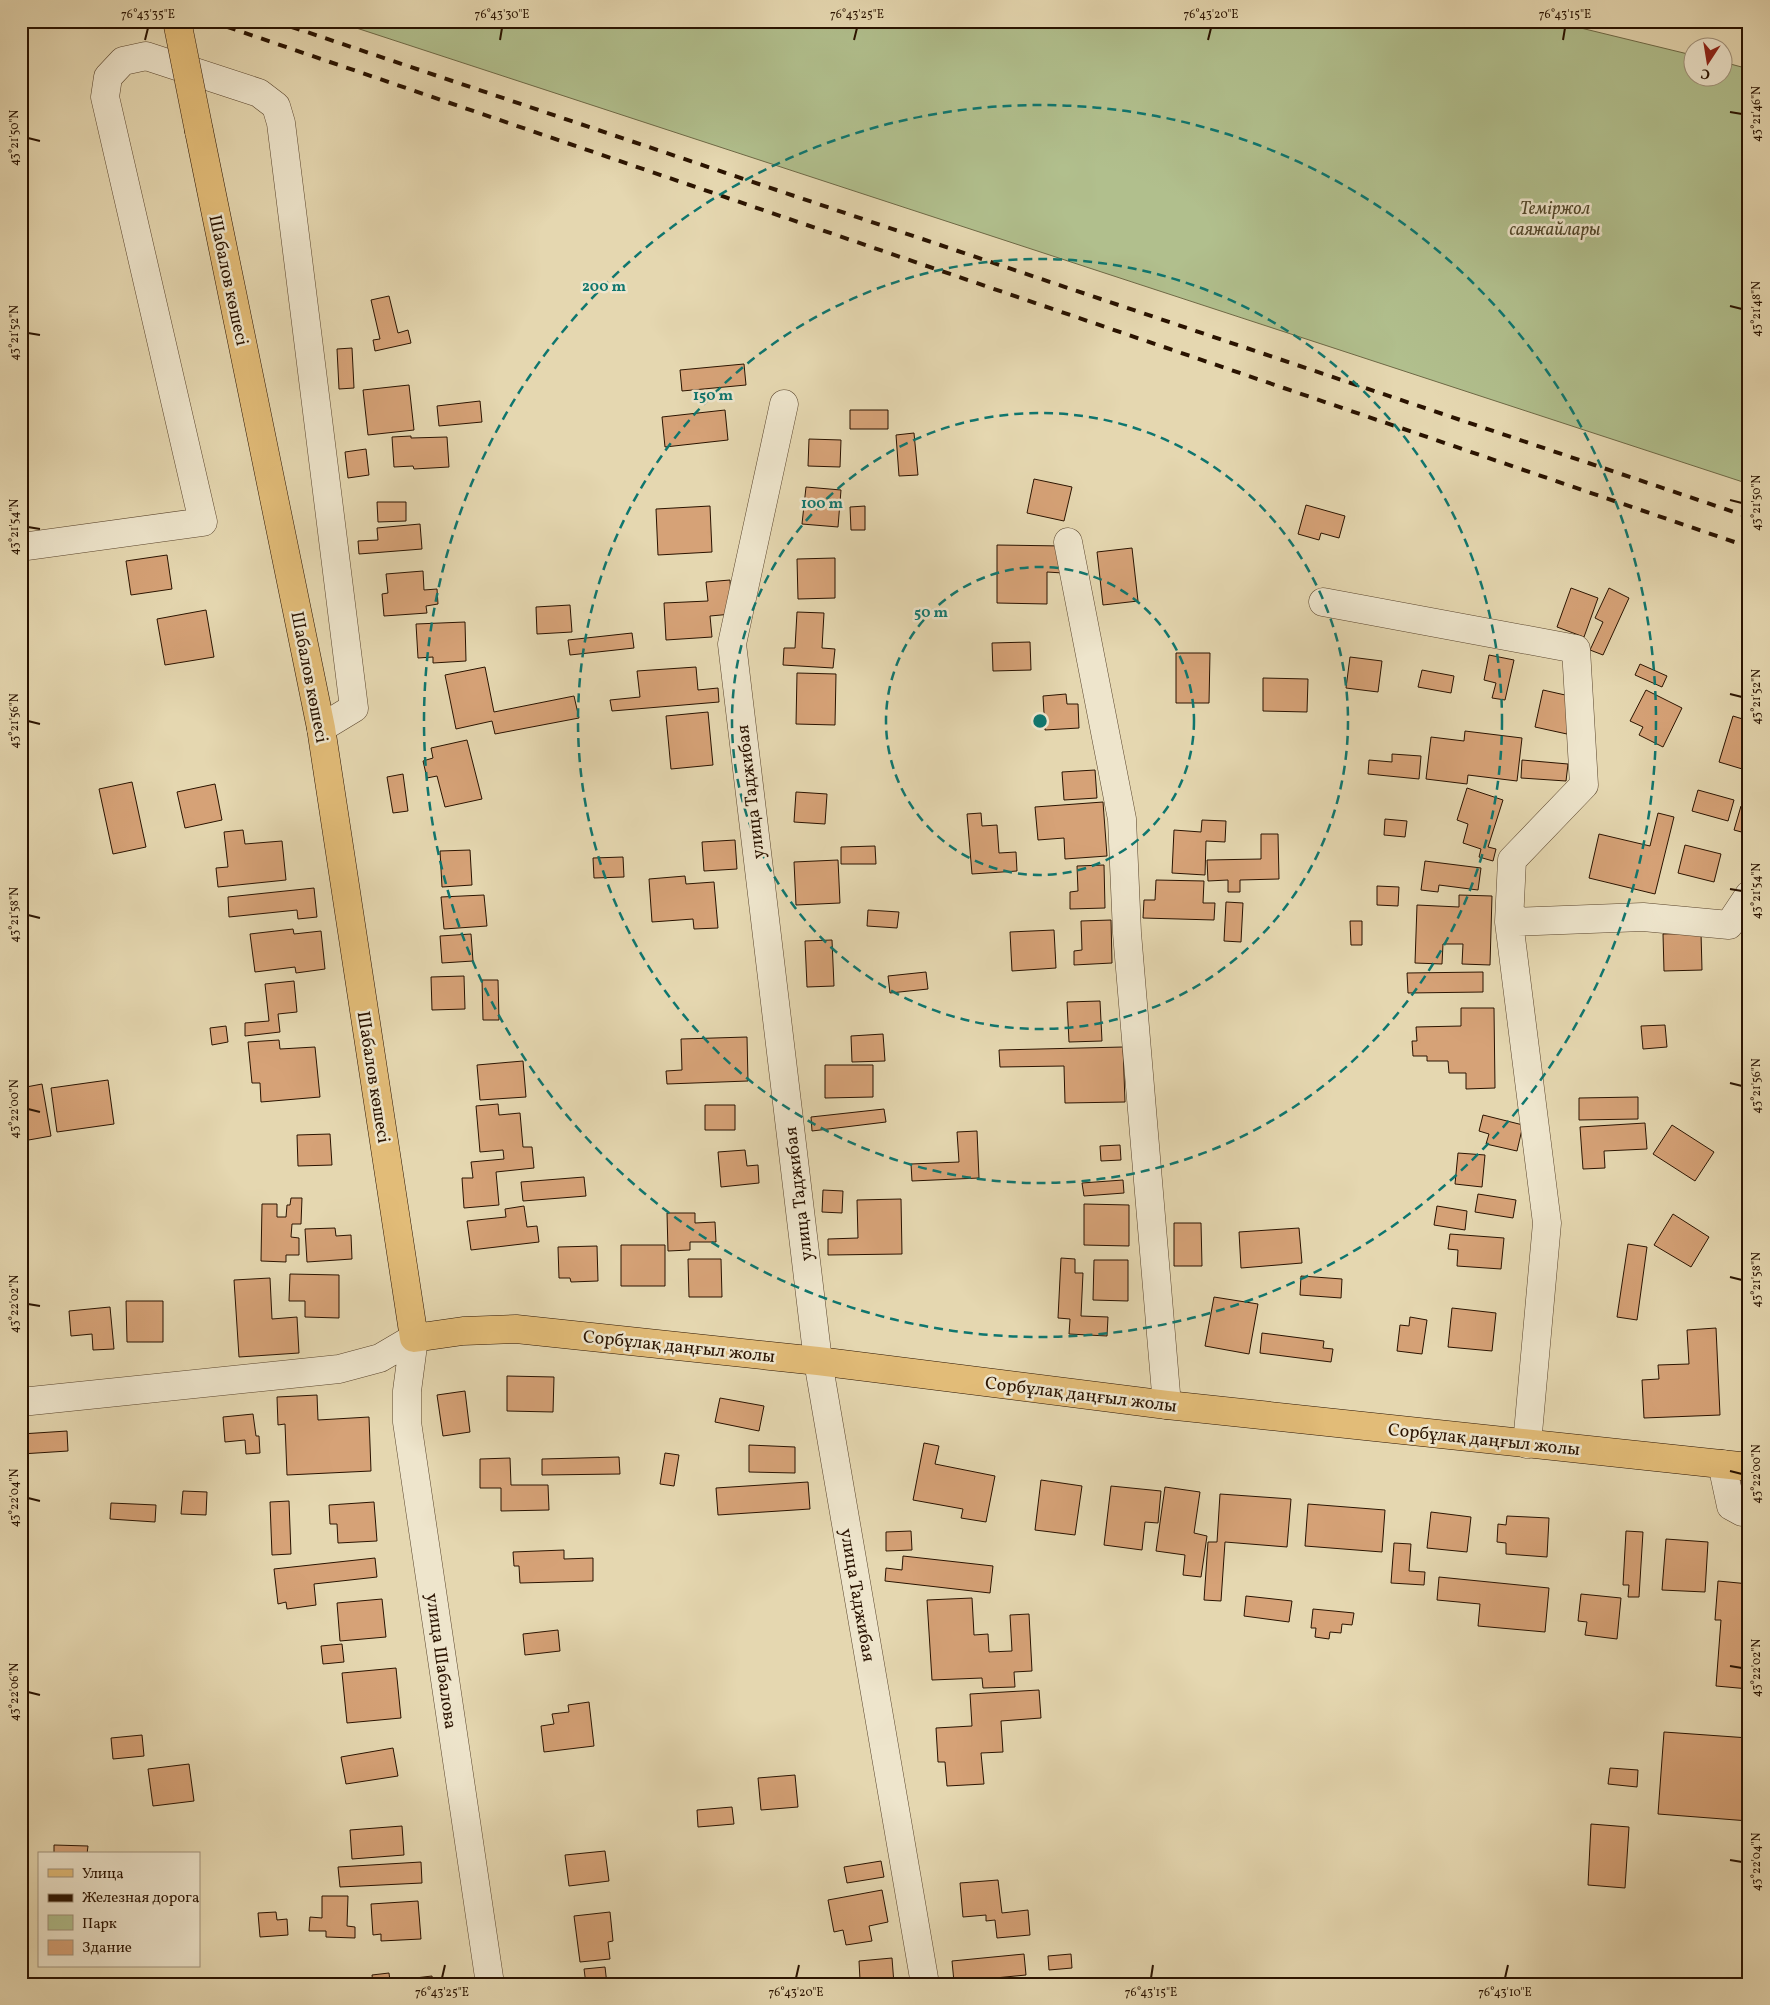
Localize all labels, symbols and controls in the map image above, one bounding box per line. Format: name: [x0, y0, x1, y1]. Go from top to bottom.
text: 76°43'35"E: [121, 7, 175, 23]
text: 76°43'30"E: [475, 7, 529, 23]
text: 76°43'25"E: [830, 7, 884, 23]
text: 76°43'20"E: [1183, 7, 1239, 23]
text: 76°43'15"E: [1539, 7, 1591, 23]
north arrow: [1682, 38, 1732, 88]
text: С: [1699, 63, 1712, 83]
text: 43°21'46"N: [1749, 86, 1765, 142]
text: 43°21'50"N: [7, 110, 23, 166]
park label: Теміржол саяжайлары: [1510, 197, 1600, 243]
street label: Шабалов көшесі: [201, 212, 254, 348]
text: 200 m: [582, 277, 626, 298]
text: 43°21'48"N: [1749, 281, 1765, 337]
text: 43°21'52"N: [7, 305, 23, 361]
text: 150 m: [693, 386, 733, 407]
text: 43°21'50"N: [1749, 475, 1765, 531]
text: 100 m: [801, 494, 844, 515]
text: 43°21'54"N: [7, 499, 23, 555]
text: 50 m: [914, 603, 948, 624]
street label: Шабалов көшесі: [284, 609, 334, 745]
text: 43°21'52"N: [1749, 669, 1765, 725]
text: 43°21'56"N: [7, 693, 23, 749]
centre of rings: [1031, 712, 1049, 730]
street label: улица Таджибая: [731, 723, 772, 860]
text: 43°21'54"N: [1749, 863, 1765, 919]
text: 43°21'58"N: [7, 887, 23, 943]
street label: Шабалов көшесі: [350, 1009, 395, 1145]
text: 43°21'56"N: [1749, 1058, 1765, 1114]
text: 43°22'00"N: [7, 1079, 23, 1139]
street label: улица Таджибая: [779, 1125, 820, 1262]
text: 43°21'58"N: [1749, 1252, 1765, 1308]
text: 43°22'02"N: [7, 1275, 23, 1333]
street label: Сорбұлақ даңғыл жолы: [582, 1325, 776, 1370]
street label: Сорбұлақ даңғыл жолы: [984, 1371, 1178, 1420]
street label: Сорбұлақ даңғыл жолы: [1387, 1418, 1581, 1463]
text: 43°22'00"N: [1749, 1444, 1765, 1504]
text: 43°22'04"N: [7, 1469, 23, 1527]
street label: улица Таджибая: [832, 1527, 881, 1664]
street label: улица Шабалова: [419, 1592, 462, 1731]
text: 43°22'02"N: [1749, 1639, 1765, 1697]
text: 43°22'06"N: [7, 1663, 23, 1721]
text: 43°22'04"N: [1749, 1833, 1765, 1891]
legend: [38, 1852, 200, 1968]
text: Улица: [82, 1864, 124, 1885]
text: Железная дорога: [82, 1888, 199, 1909]
text: Парк: [82, 1914, 117, 1935]
text: Здание: [82, 1938, 132, 1959]
text: 76°43'25"E: [415, 1985, 469, 2001]
text: 76°43'20"E: [768, 1985, 824, 2001]
text: 76°43'15"E: [1125, 1985, 1177, 2001]
text: 76°43'10"E: [1478, 1985, 1532, 2001]

